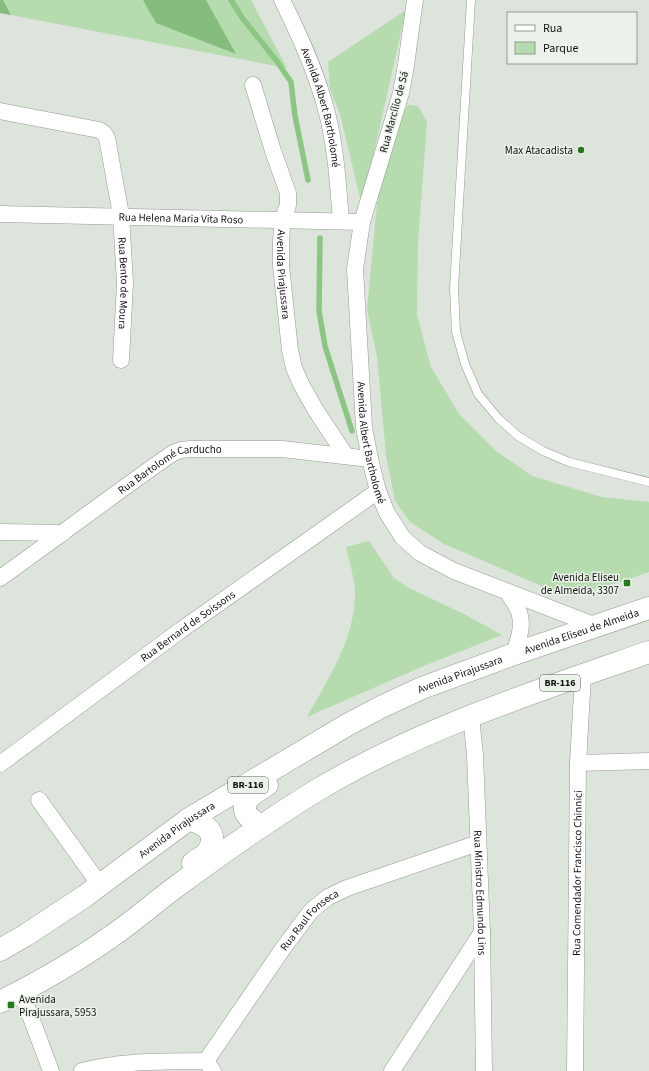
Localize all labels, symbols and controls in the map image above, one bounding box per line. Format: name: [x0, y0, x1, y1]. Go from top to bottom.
legend: [507, 12, 637, 64]
text: Rua: [543, 20, 562, 37]
text: Parque: [543, 40, 579, 57]
street label: Avenida Albert Bartholomé: [298, 45, 344, 169]
street label: Rua Marcílio de Sá: [376, 70, 412, 154]
place label: Max Atacadista: [505, 143, 573, 158]
marker: Max Atacadista: [576, 145, 586, 155]
street label: Rua Helena Maria Vita Roso: [118, 209, 244, 227]
street label: Avenida Pirajussara: [273, 229, 294, 320]
street label: Rua Bento de Moura: [115, 237, 133, 330]
street label: Avenida Albert Bartholomé: [354, 381, 390, 506]
street label: Rua Bartolomé Carducho: [115, 442, 222, 497]
place label: Avenida Eliseu de Almeida, 3307: [541, 570, 619, 598]
marker: Avenida Eliseu de Almeida, 3307: [622, 578, 632, 588]
street label: Rua Bernard de Soissons: [137, 586, 238, 665]
street label: Avenida Eliseu de Almeida: [522, 605, 641, 658]
street label: Avenida Pirajussara: [415, 651, 505, 697]
road number: BR-116: [540, 675, 580, 691]
road number: BR-116: [228, 777, 268, 793]
street label: Rua Comendador Francisco Chinnici: [569, 790, 585, 956]
street label: Avenida Pirajussara: [136, 798, 218, 861]
street label: Rua Ministro Edmundo Lins: [470, 830, 490, 956]
street label: Rua Raul Fonseca: [276, 886, 341, 954]
place label: Avenida Pirajussara, 5953: [19, 992, 96, 1020]
marker: Avenida Pirajussara, 5953: [6, 1000, 16, 1010]

